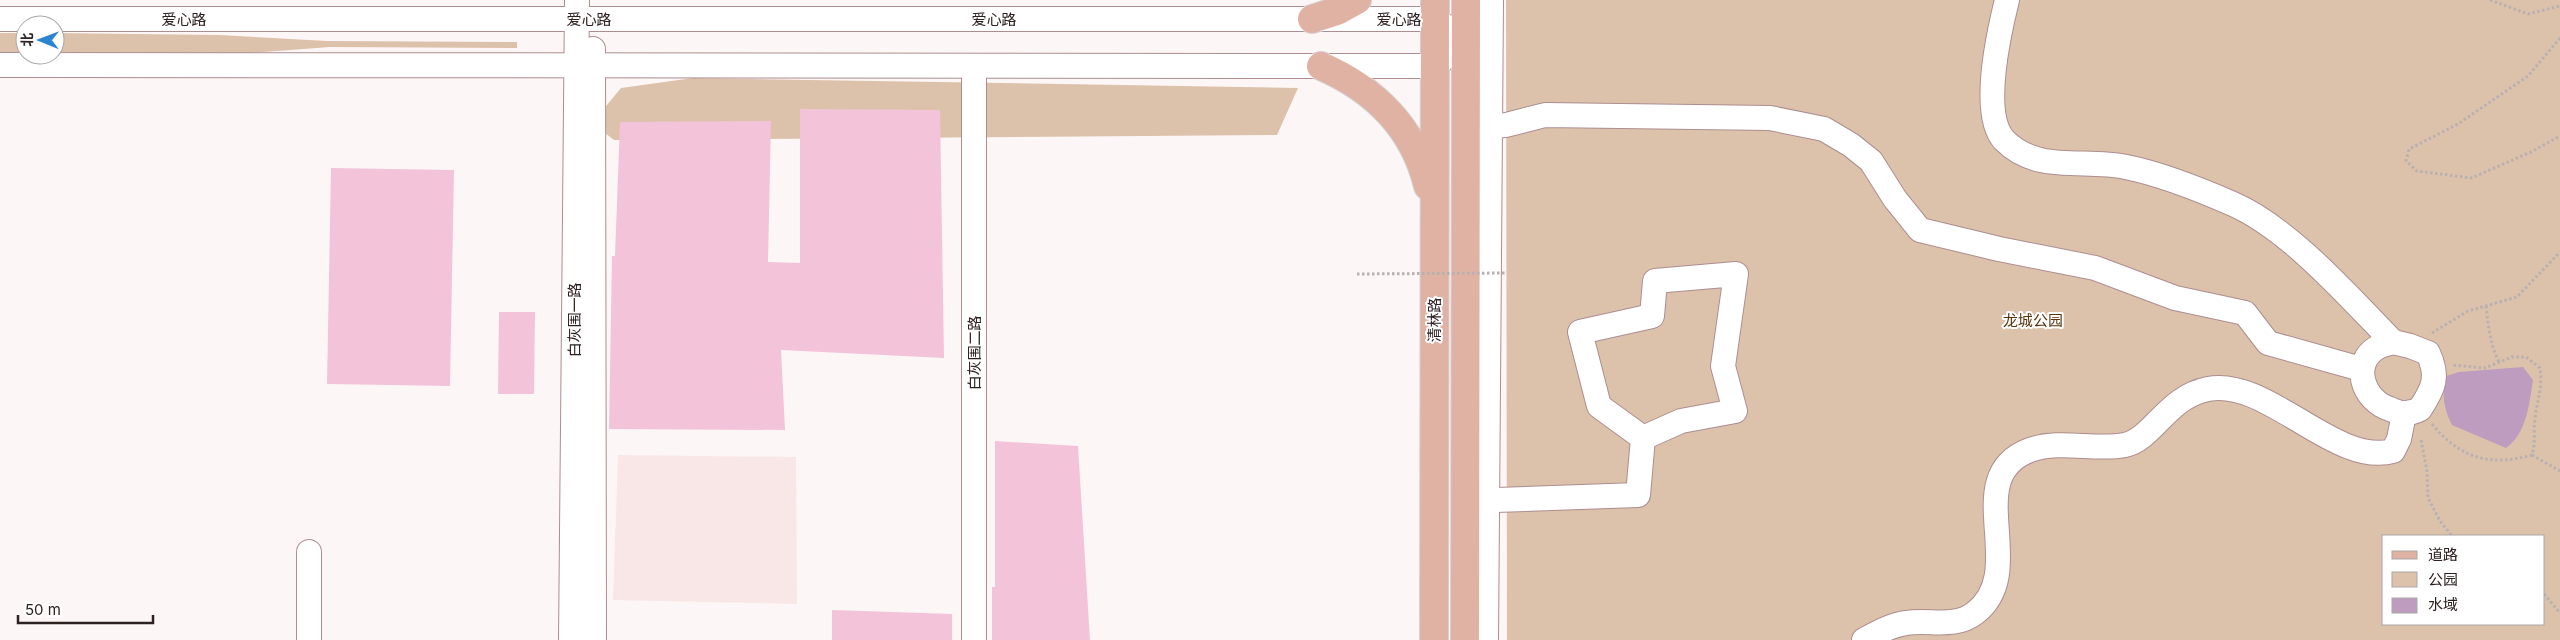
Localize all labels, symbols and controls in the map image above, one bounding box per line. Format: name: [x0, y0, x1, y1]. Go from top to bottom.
street label: 爱心路: [161, 10, 207, 29]
street label: 爱心路: [566, 10, 612, 29]
street label: 爱心路: [971, 10, 1017, 29]
street label: 爱心路: [1376, 10, 1422, 29]
north arrow: [15, 15, 65, 65]
text: 北: [18, 33, 35, 47]
street label: 白灰围一路: [565, 282, 584, 358]
street label: 清林路: [1425, 297, 1444, 343]
park label: 龙城公园: [2003, 311, 2063, 330]
street label: 白灰围二路: [965, 315, 984, 391]
legend: [2382, 535, 2545, 625]
text: 道路: [2428, 545, 2458, 564]
text: 公园: [2428, 570, 2458, 589]
scale bar: [18, 592, 152, 624]
text: 水域: [2428, 595, 2458, 614]
text: 50 m: [25, 600, 61, 619]

